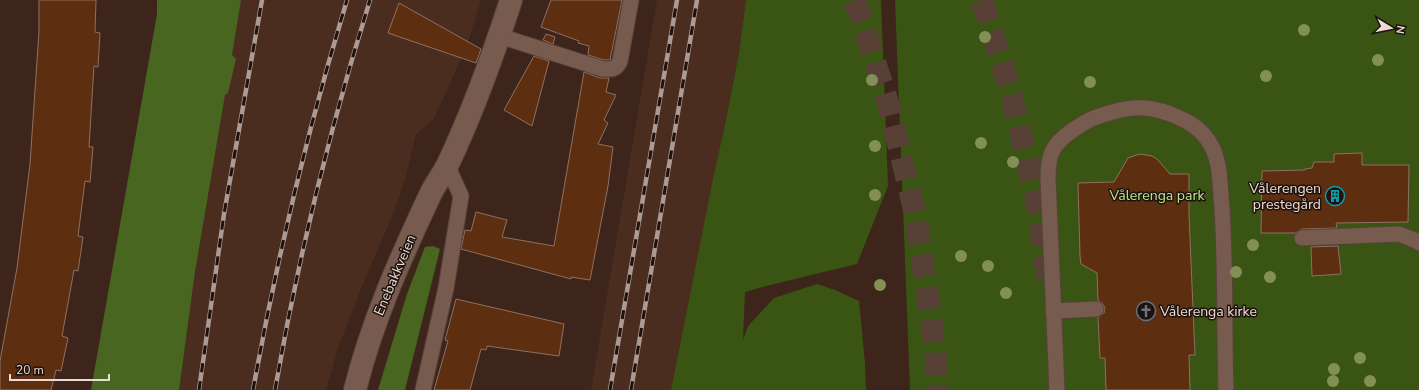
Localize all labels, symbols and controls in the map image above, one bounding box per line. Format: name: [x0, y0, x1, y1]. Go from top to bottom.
north arrow: [1371, 8, 1411, 48]
text: N: [1392, 24, 1408, 35]
place label: Vålerengen prestegård: [1248, 179, 1321, 214]
building icon: Vålerengen prestegård: [1324, 185, 1346, 207]
park label: Vålerenga park: [1109, 186, 1205, 205]
street label: Enebakkveien: [369, 232, 421, 318]
church icon: Vålerenga kirke: [1135, 300, 1157, 322]
place label: Vålerenga kirke: [1159, 302, 1257, 321]
scale bar: [10, 356, 109, 382]
text: 20 m: [16, 362, 44, 378]

